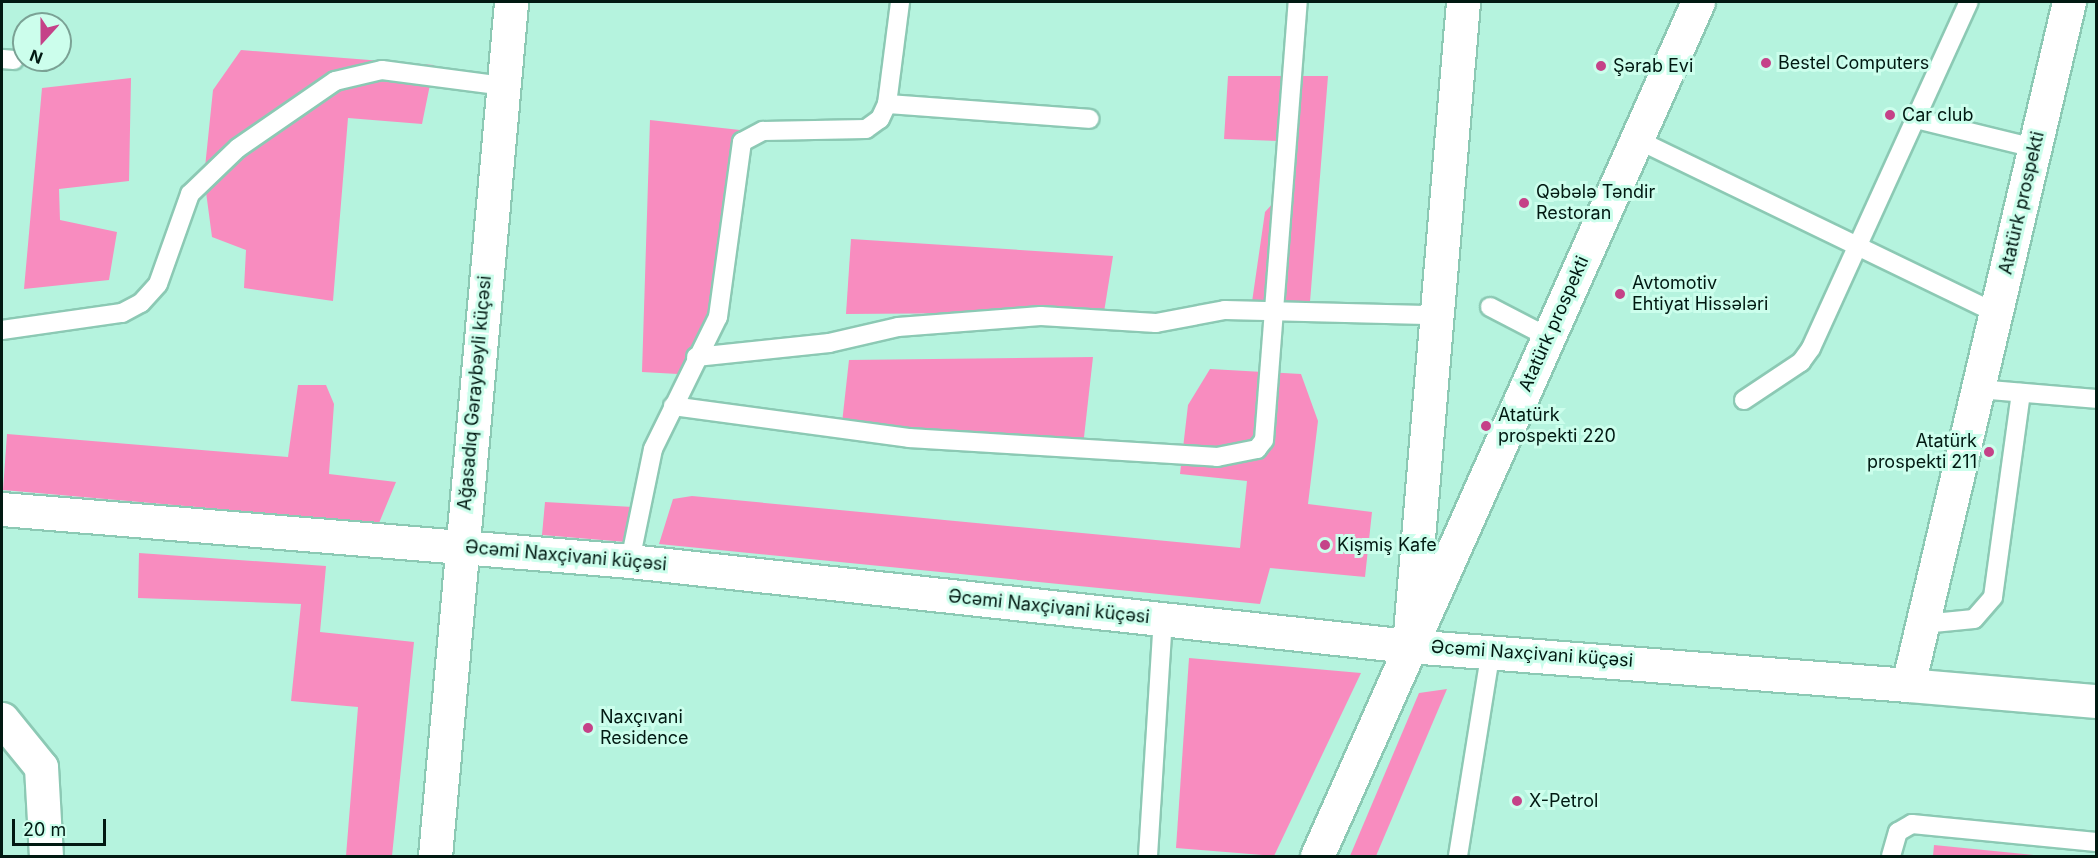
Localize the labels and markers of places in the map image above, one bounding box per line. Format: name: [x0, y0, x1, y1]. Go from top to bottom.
place label: Bestel Computers: [1778, 52, 1929, 74]
place label: Şərab Evi: [1613, 55, 1693, 77]
marker: Bestel Computers: [1759, 56, 1773, 70]
marker: Şərab Evi: [1594, 59, 1608, 73]
place label: Car club: [1902, 104, 1973, 126]
marker: Car club: [1883, 108, 1897, 122]
place label: Qəbələ Təndir Restoran: [1536, 182, 1655, 224]
marker: Qəbələ Təndir Restoran: [1517, 196, 1531, 210]
place label: Avtomotiv Ehtiyat Hissələri: [1632, 273, 1768, 316]
marker: Avtomotiv Ehtiyat Hissələri: [1613, 287, 1627, 301]
place label: Atatürk prospekti 220: [1498, 405, 1616, 448]
marker: Atatürk prospekti 220: [1479, 419, 1493, 433]
place label: Atatürk prospekti 211: [1867, 431, 1977, 474]
marker: Atatürk prospekti 211: [1982, 445, 1996, 459]
place label: Kişmiş Kafe: [1337, 534, 1437, 556]
marker: Kişmiş Kafe: [1318, 538, 1332, 552]
place label: Naxçıvani Residence: [600, 707, 689, 750]
marker: Naxçıvani Residence: [581, 721, 595, 735]
place label: X-Petrol: [1529, 790, 1598, 812]
marker: X-Petrol: [1510, 794, 1524, 808]

